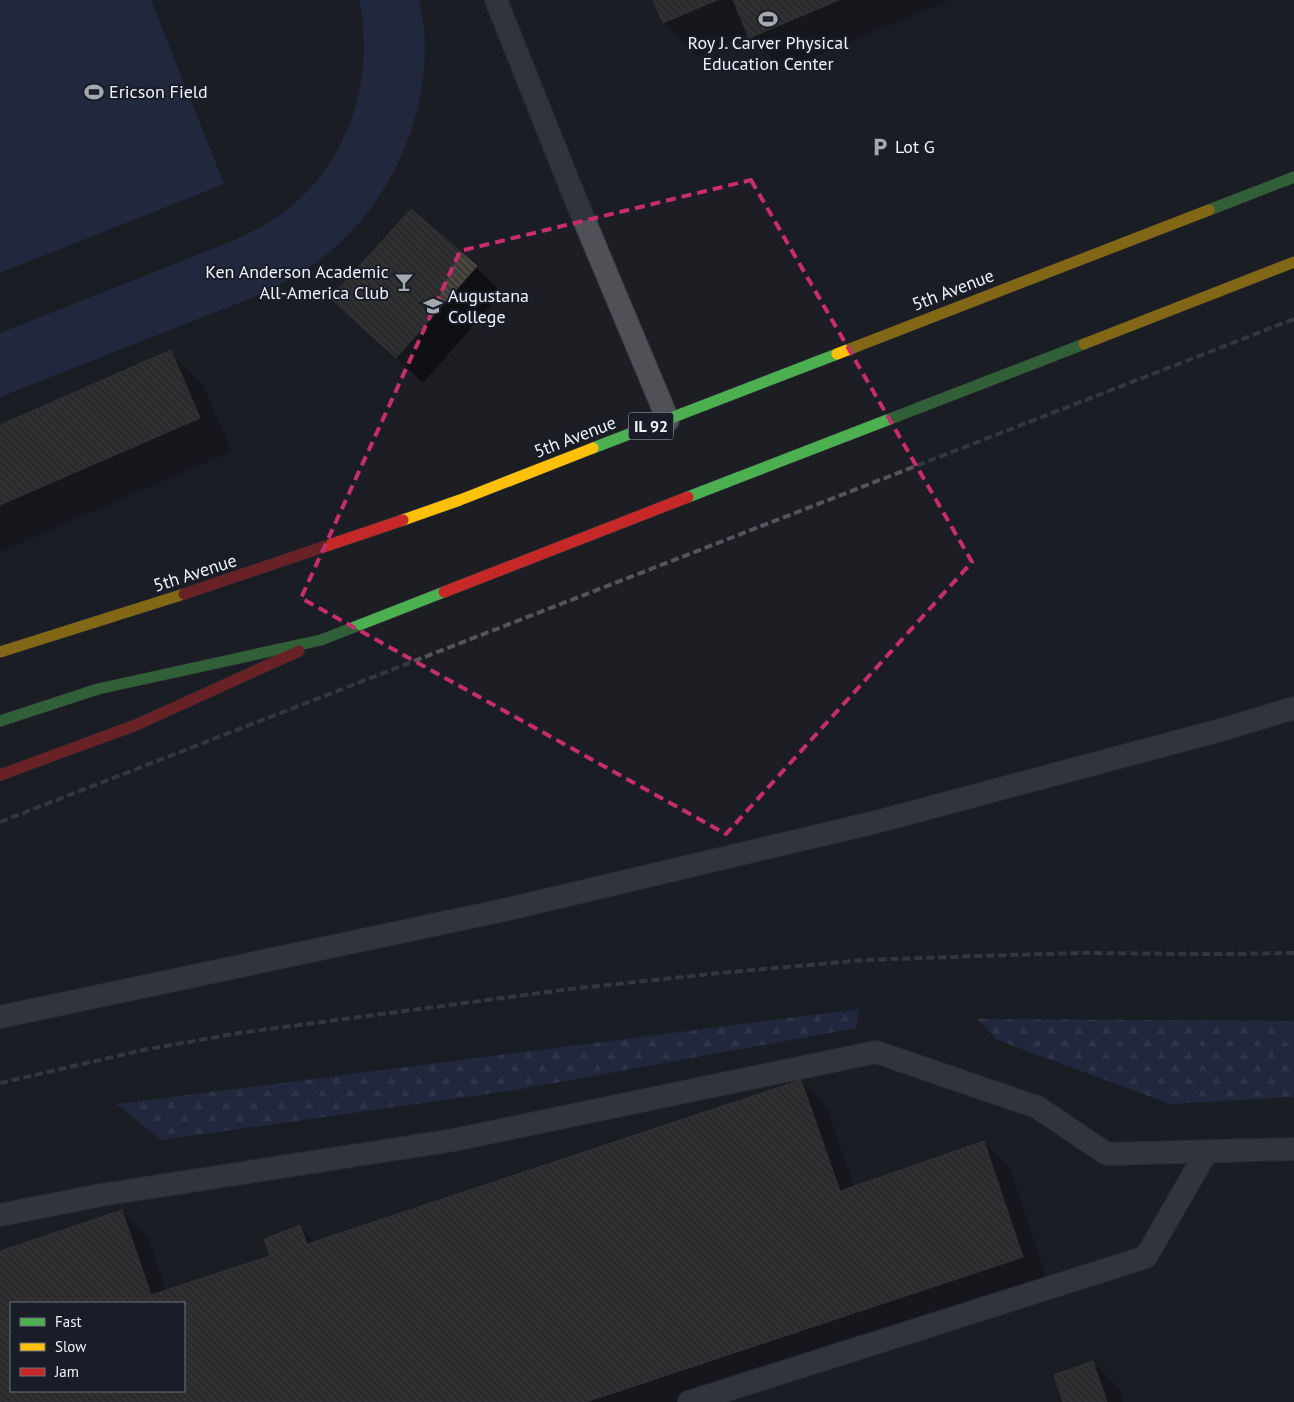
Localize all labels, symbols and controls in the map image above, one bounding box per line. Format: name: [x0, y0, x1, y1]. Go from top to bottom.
sports icon: Roy J. Carver Physical Education Center: [757, 8, 779, 30]
place label: Roy J. Carver Physical Education Center: [688, 31, 849, 75]
place label: Ericson Field: [109, 80, 208, 103]
sports icon: Ericson Field: [83, 81, 105, 103]
place label: Lot G: [895, 135, 935, 158]
parking icon: Lot G: [869, 136, 891, 158]
place label: Ken Anderson Academic All-America Club: [205, 260, 389, 304]
street label: 5th Avenue: [908, 263, 997, 316]
bar icon: Ken Anderson Academic All-America Club: [393, 271, 415, 293]
place label: Augustana College: [448, 284, 529, 328]
school or university icon: Augustana College: [422, 295, 444, 317]
street label: 5th Avenue: [530, 410, 619, 463]
road number: IL 92: [628, 412, 674, 440]
street label: 5th Avenue: [150, 548, 239, 597]
legend: [10, 1302, 185, 1392]
text: Fast: [55, 1312, 82, 1331]
text: Slow: [55, 1337, 86, 1356]
text: Jam: [54, 1362, 79, 1381]

